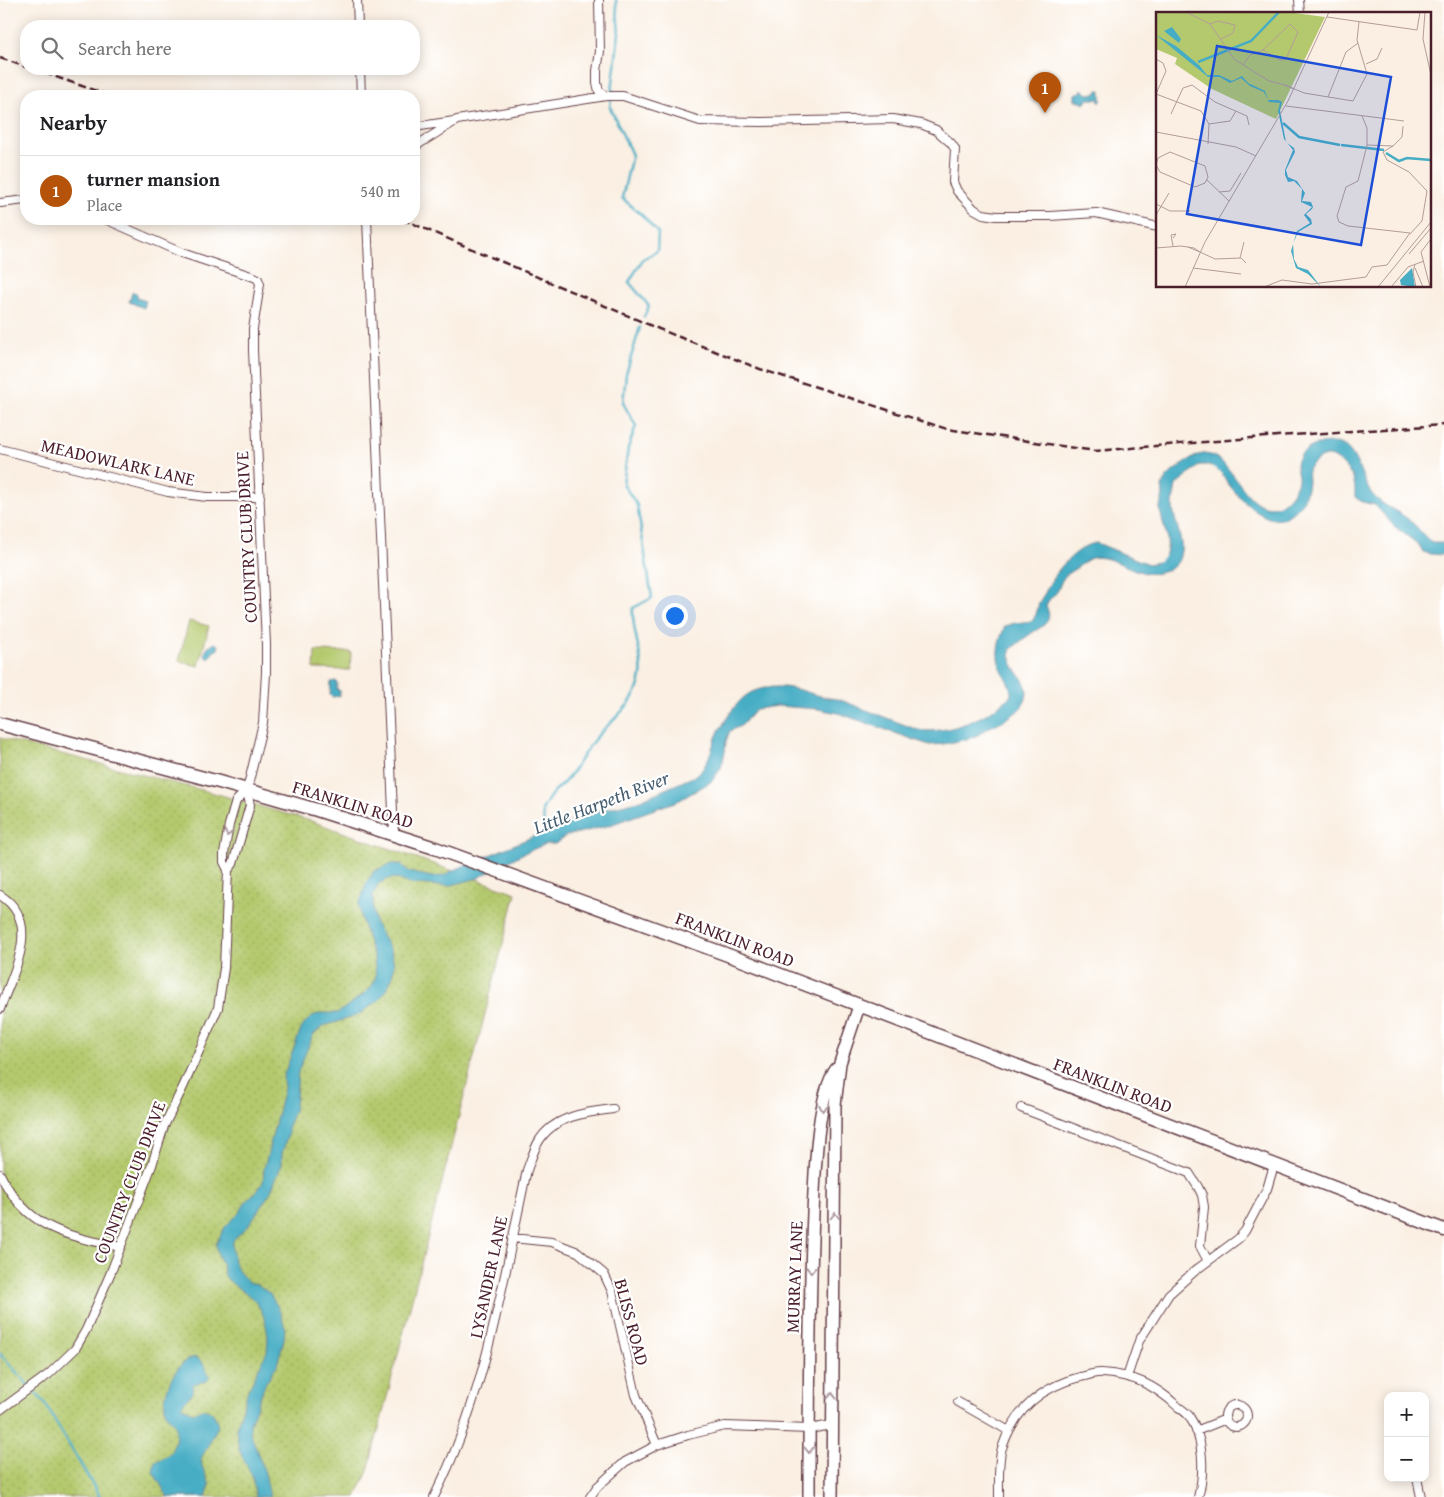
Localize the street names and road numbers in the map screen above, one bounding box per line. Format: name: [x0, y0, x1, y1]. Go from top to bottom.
street label: MEADOWLARK LANE: [38, 431, 198, 493]
street label: COUNTRY CLUB DRIVE: [228, 450, 264, 624]
street label: FRANKLIN ROAD: [289, 773, 417, 835]
street label: FRANKLIN ROAD: [672, 904, 798, 974]
street label: FRANKLIN ROAD: [1050, 1050, 1176, 1120]
street label: COUNTRY CLUB DRIVE: [86, 1097, 172, 1267]
street label: LYSANDER LANE: [462, 1213, 514, 1341]
street label: MURRAY LANE: [779, 1221, 809, 1333]
street label: BLISS ROAD: [607, 1276, 657, 1368]

